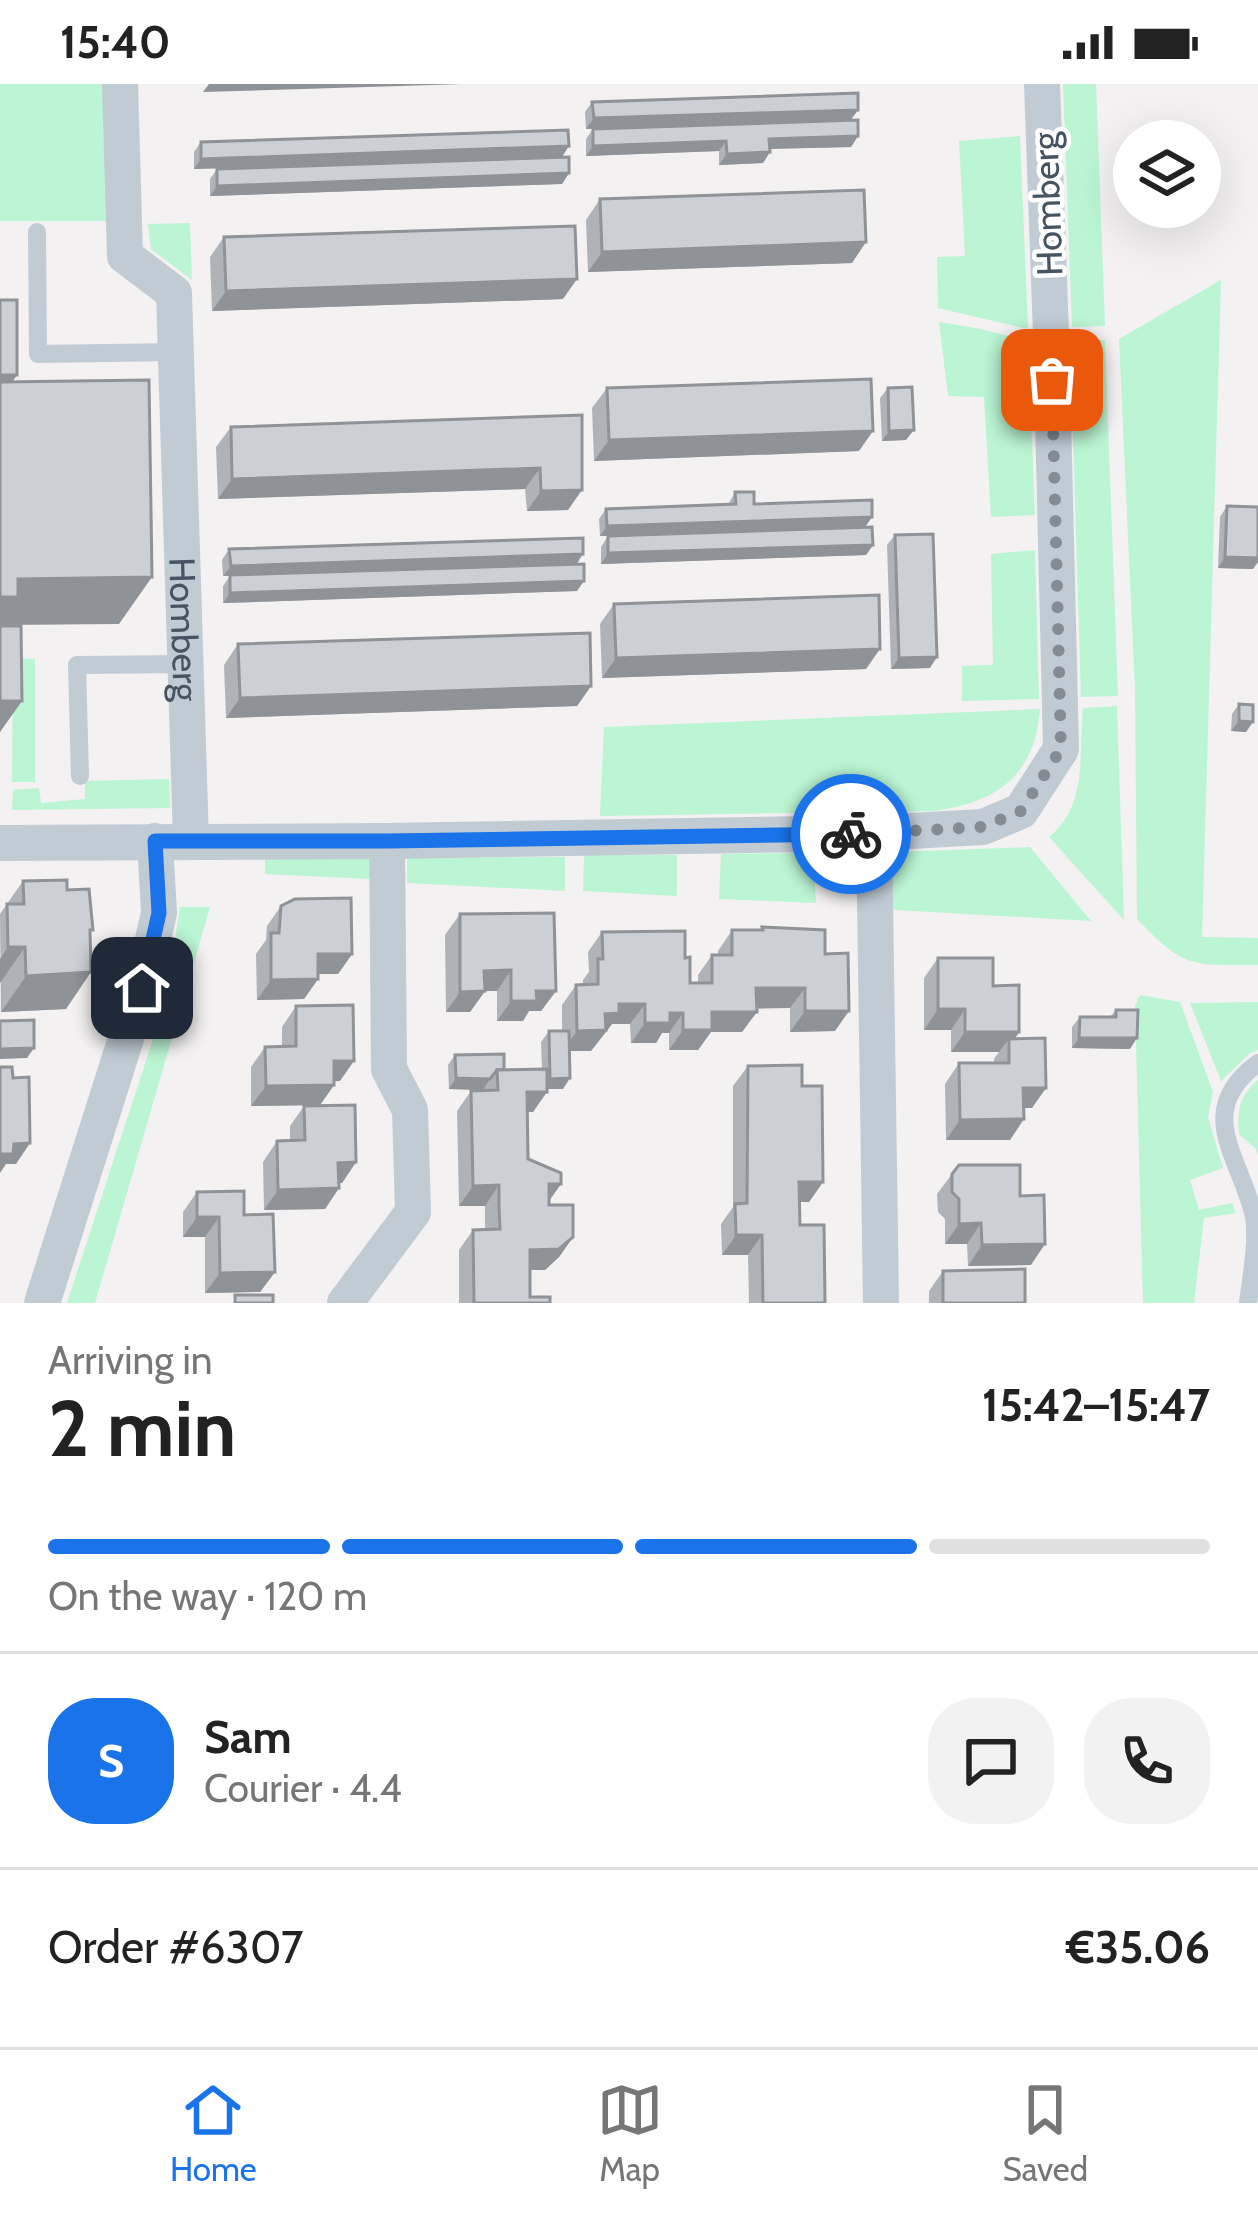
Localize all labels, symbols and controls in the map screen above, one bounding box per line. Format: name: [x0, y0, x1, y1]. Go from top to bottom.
text: 15:40: [60, 15, 170, 69]
map controls: [1113, 120, 1221, 228]
button: layers: [1113, 120, 1221, 228]
street label: Homberg: [1022, 130, 1071, 277]
pin: [1001, 329, 1103, 431]
icon: bag: [1019, 347, 1085, 413]
street label: Homberg: [160, 557, 209, 703]
courier: [791, 774, 911, 894]
icon: bike: [818, 801, 884, 867]
pin: [91, 937, 193, 1039]
icon: home: [109, 955, 175, 1021]
text: Arriving in: [48, 1336, 212, 1384]
text: 15:42–15:47: [982, 1378, 1210, 1432]
text: 2 min: [48, 1381, 236, 1476]
text: On the way · 120 m: [48, 1572, 367, 1620]
button: chat: [928, 1698, 1054, 1824]
button: phone: [1084, 1698, 1210, 1824]
text: Sam: [204, 1710, 292, 1764]
text: S: [98, 1734, 124, 1788]
text: Courier · 4.4: [204, 1764, 402, 1812]
text: Order #6307: [48, 1920, 303, 1974]
text: €35.06: [1066, 1920, 1210, 1974]
tab: Home: [170, 2077, 257, 2189]
tab: Map: [597, 2077, 663, 2189]
tab: Saved: [1002, 2077, 1088, 2189]

